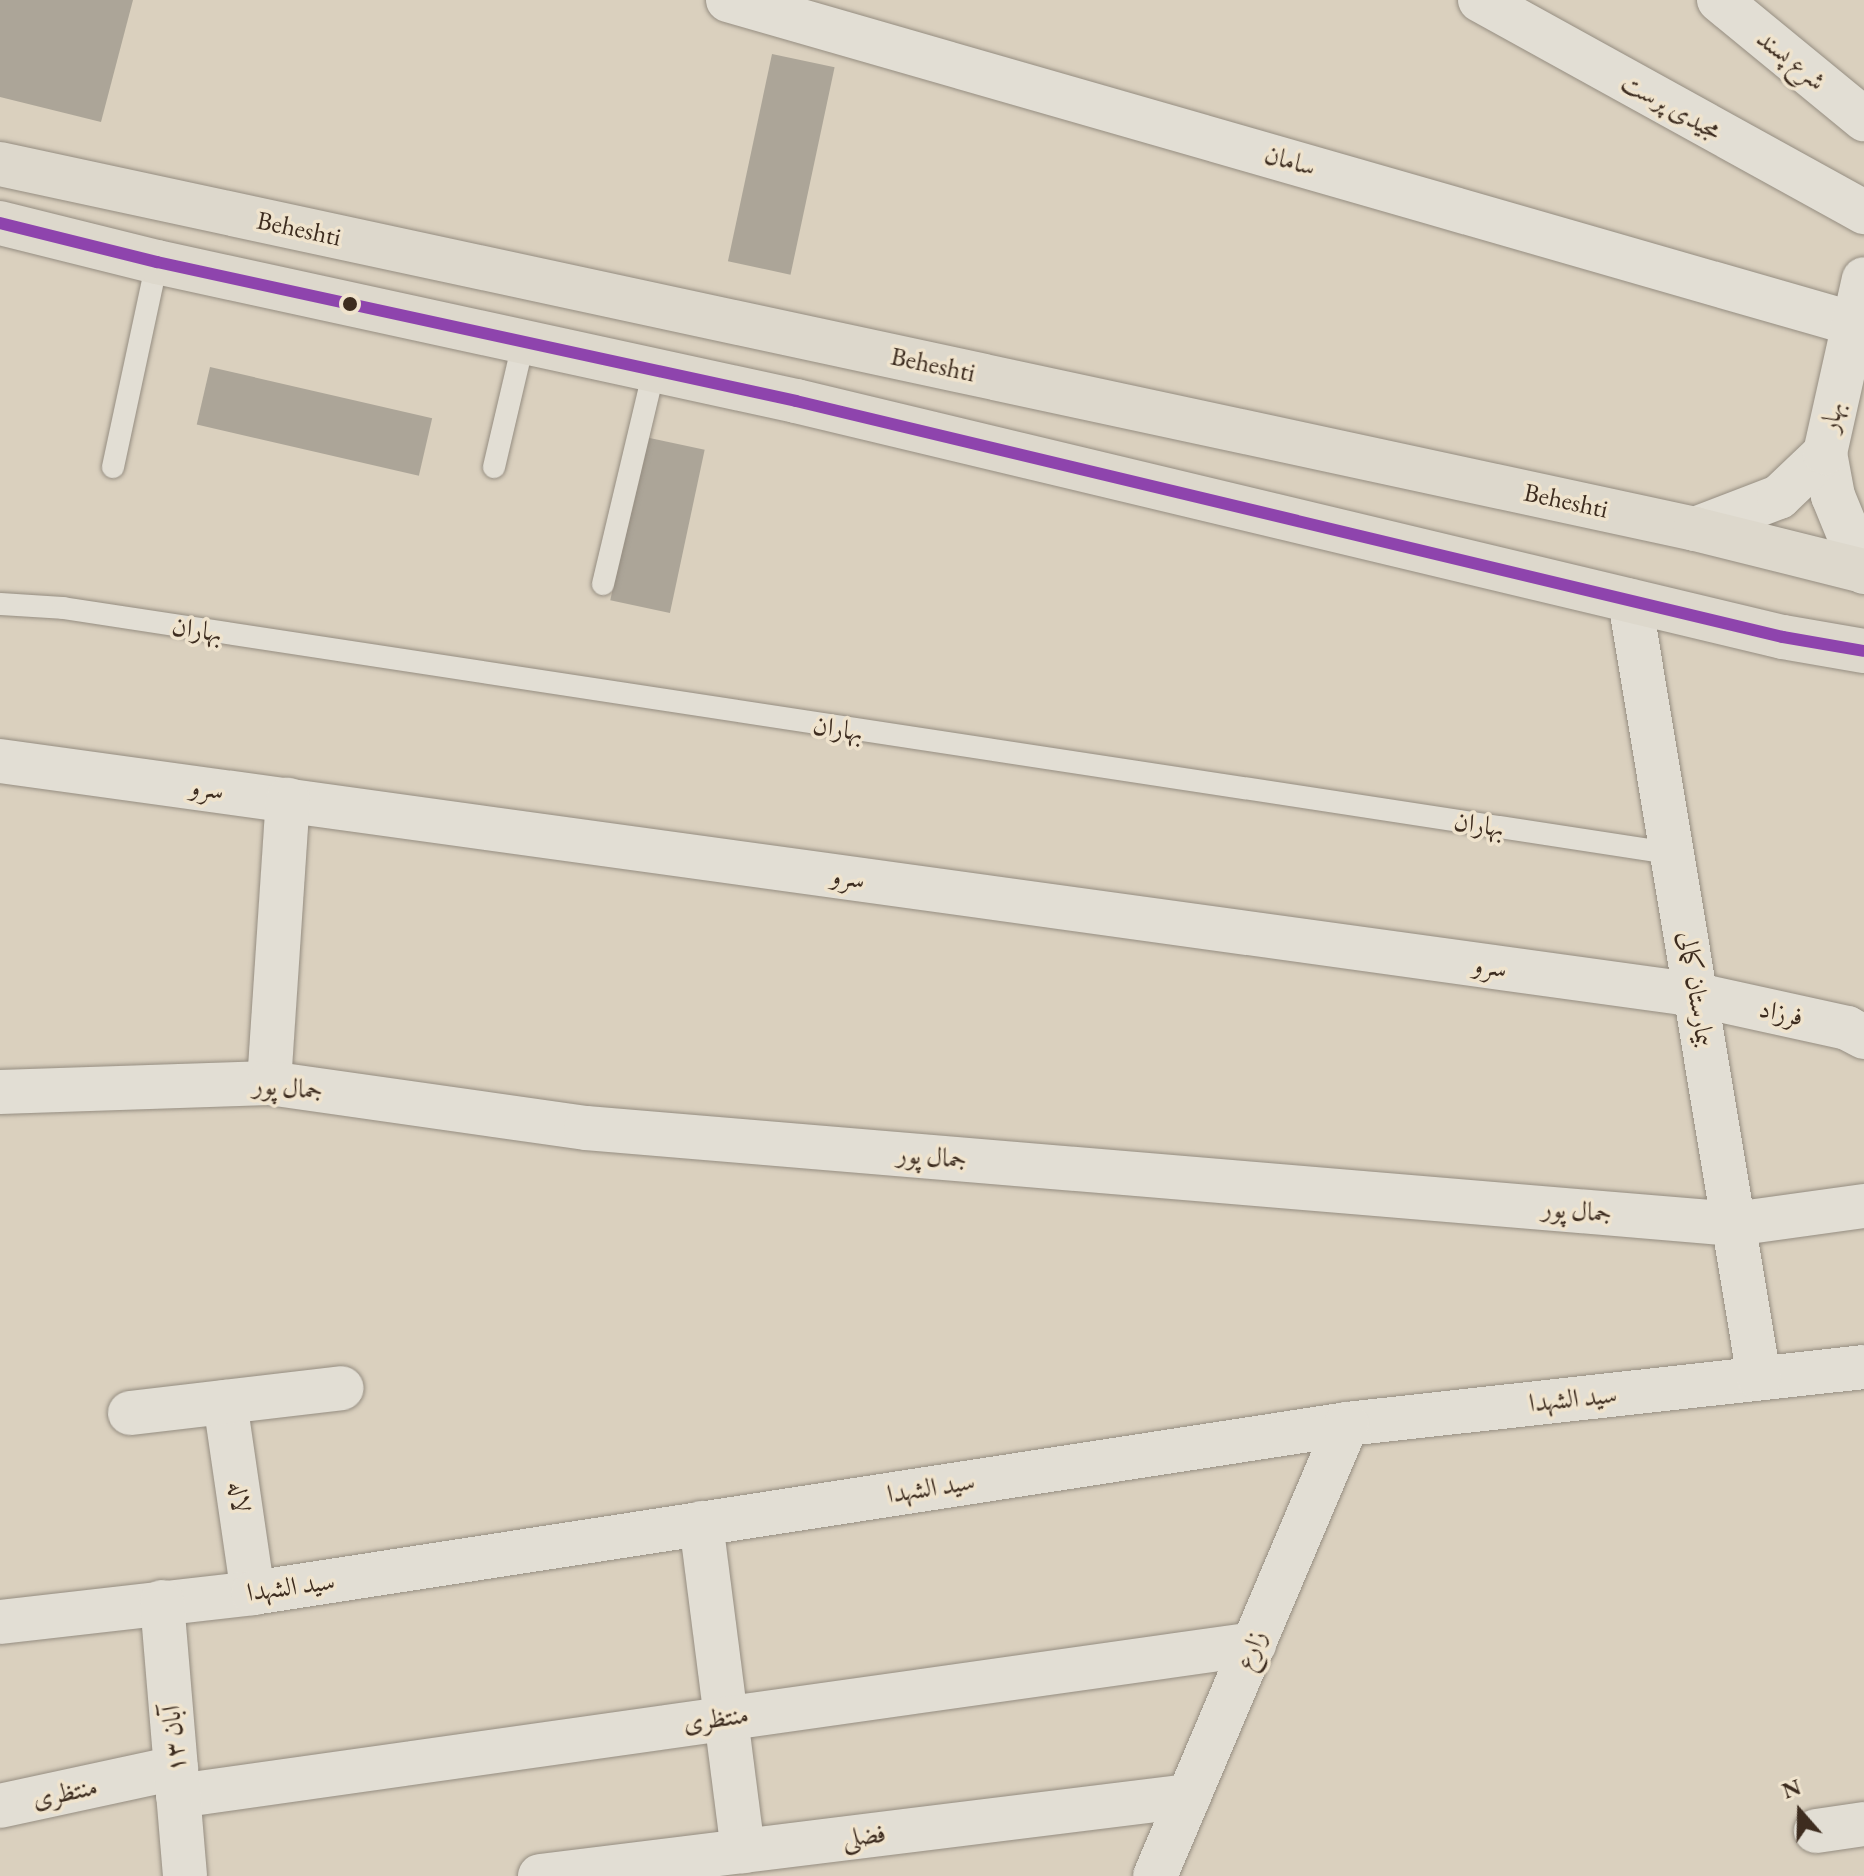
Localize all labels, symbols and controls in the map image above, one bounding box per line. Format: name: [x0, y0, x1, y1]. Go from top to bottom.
street label: شرع پسند: [1750, 23, 1832, 97]
street label: مجیدی پرست: [1616, 67, 1726, 147]
street label: سامان: [1261, 139, 1319, 183]
street label: Beheshti: [254, 205, 344, 253]
unlabelled marker: [342, 296, 358, 312]
street label: Beheshti: [888, 341, 978, 389]
street label: بهار: [1814, 399, 1850, 435]
street label: Beheshti: [1521, 477, 1611, 525]
street label: بهاران: [170, 611, 224, 649]
street label: بهاران: [811, 710, 865, 748]
street label: سرو: [188, 771, 226, 807]
street label: بهاران: [1452, 806, 1506, 844]
street label: سرو: [829, 860, 867, 896]
street label: بیمارستان کمالی: [1672, 929, 1720, 1049]
street label: سرو: [1471, 949, 1509, 985]
street label: فرزاد: [1756, 993, 1806, 1033]
street label: جمال پور: [252, 1069, 324, 1107]
street label: جمال پور: [896, 1138, 968, 1176]
street label: جمال پور: [1541, 1192, 1613, 1230]
street label: سید الشهدا: [1527, 1379, 1619, 1419]
street label: سید الشهدا: [885, 1466, 977, 1510]
street label: لاله: [221, 1480, 257, 1514]
street label: سید الشهدا: [245, 1565, 337, 1609]
street label: زارع: [1229, 1625, 1273, 1675]
street label: منتظری: [681, 1699, 751, 1739]
street label: ۱۳ آبان: [156, 1704, 192, 1774]
street label: منتظری: [30, 1771, 100, 1815]
north arrow: [1760, 1772, 1840, 1852]
text: N: [1778, 1772, 1805, 1806]
street label: فضلی: [840, 1818, 888, 1854]

